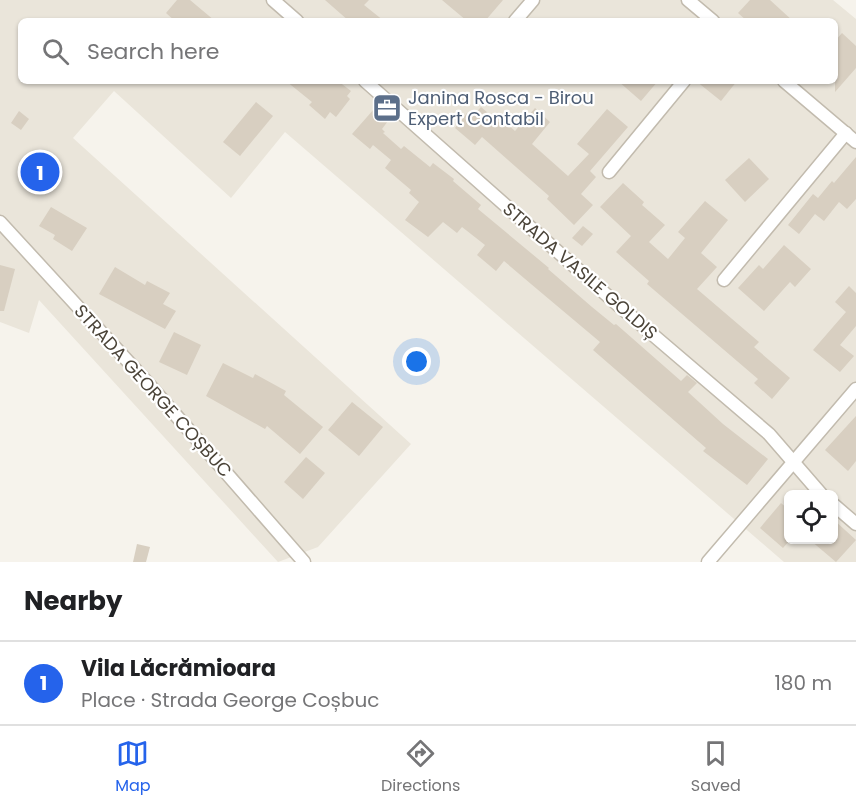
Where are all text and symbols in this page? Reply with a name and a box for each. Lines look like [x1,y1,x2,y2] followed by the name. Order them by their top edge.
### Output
[18,18,838,84] search box
[39,35,72,68] icon: search
[87,36,220,67] text: Search here
[408,85,594,131] place label: Janina Rosca - Birou Expert Contabil
[371,92,403,124] office icon: Janina Rosca - Birou Expert Contabil
[20,150,60,195] pin: 1
[497,196,663,345] street label: STRADA VASILE GOLDIȘ
[69,299,238,483] street label: STRADA GEORGE COȘBUC
[402,347,431,376] your location
[784,490,838,544] map controls
[784,490,838,544] button: locate
[24,583,122,619] text: Nearby
[81,653,276,684] text: Vila Lăcrămioara
[40,669,47,697] text: 1
[774,669,832,697] text: 180 m
[81,686,379,714] text: Place · Strada George Coșbuc
[115,737,151,798] tab: Map
[381,737,460,798] tab: Directions
[691,737,741,798] tab: Saved

